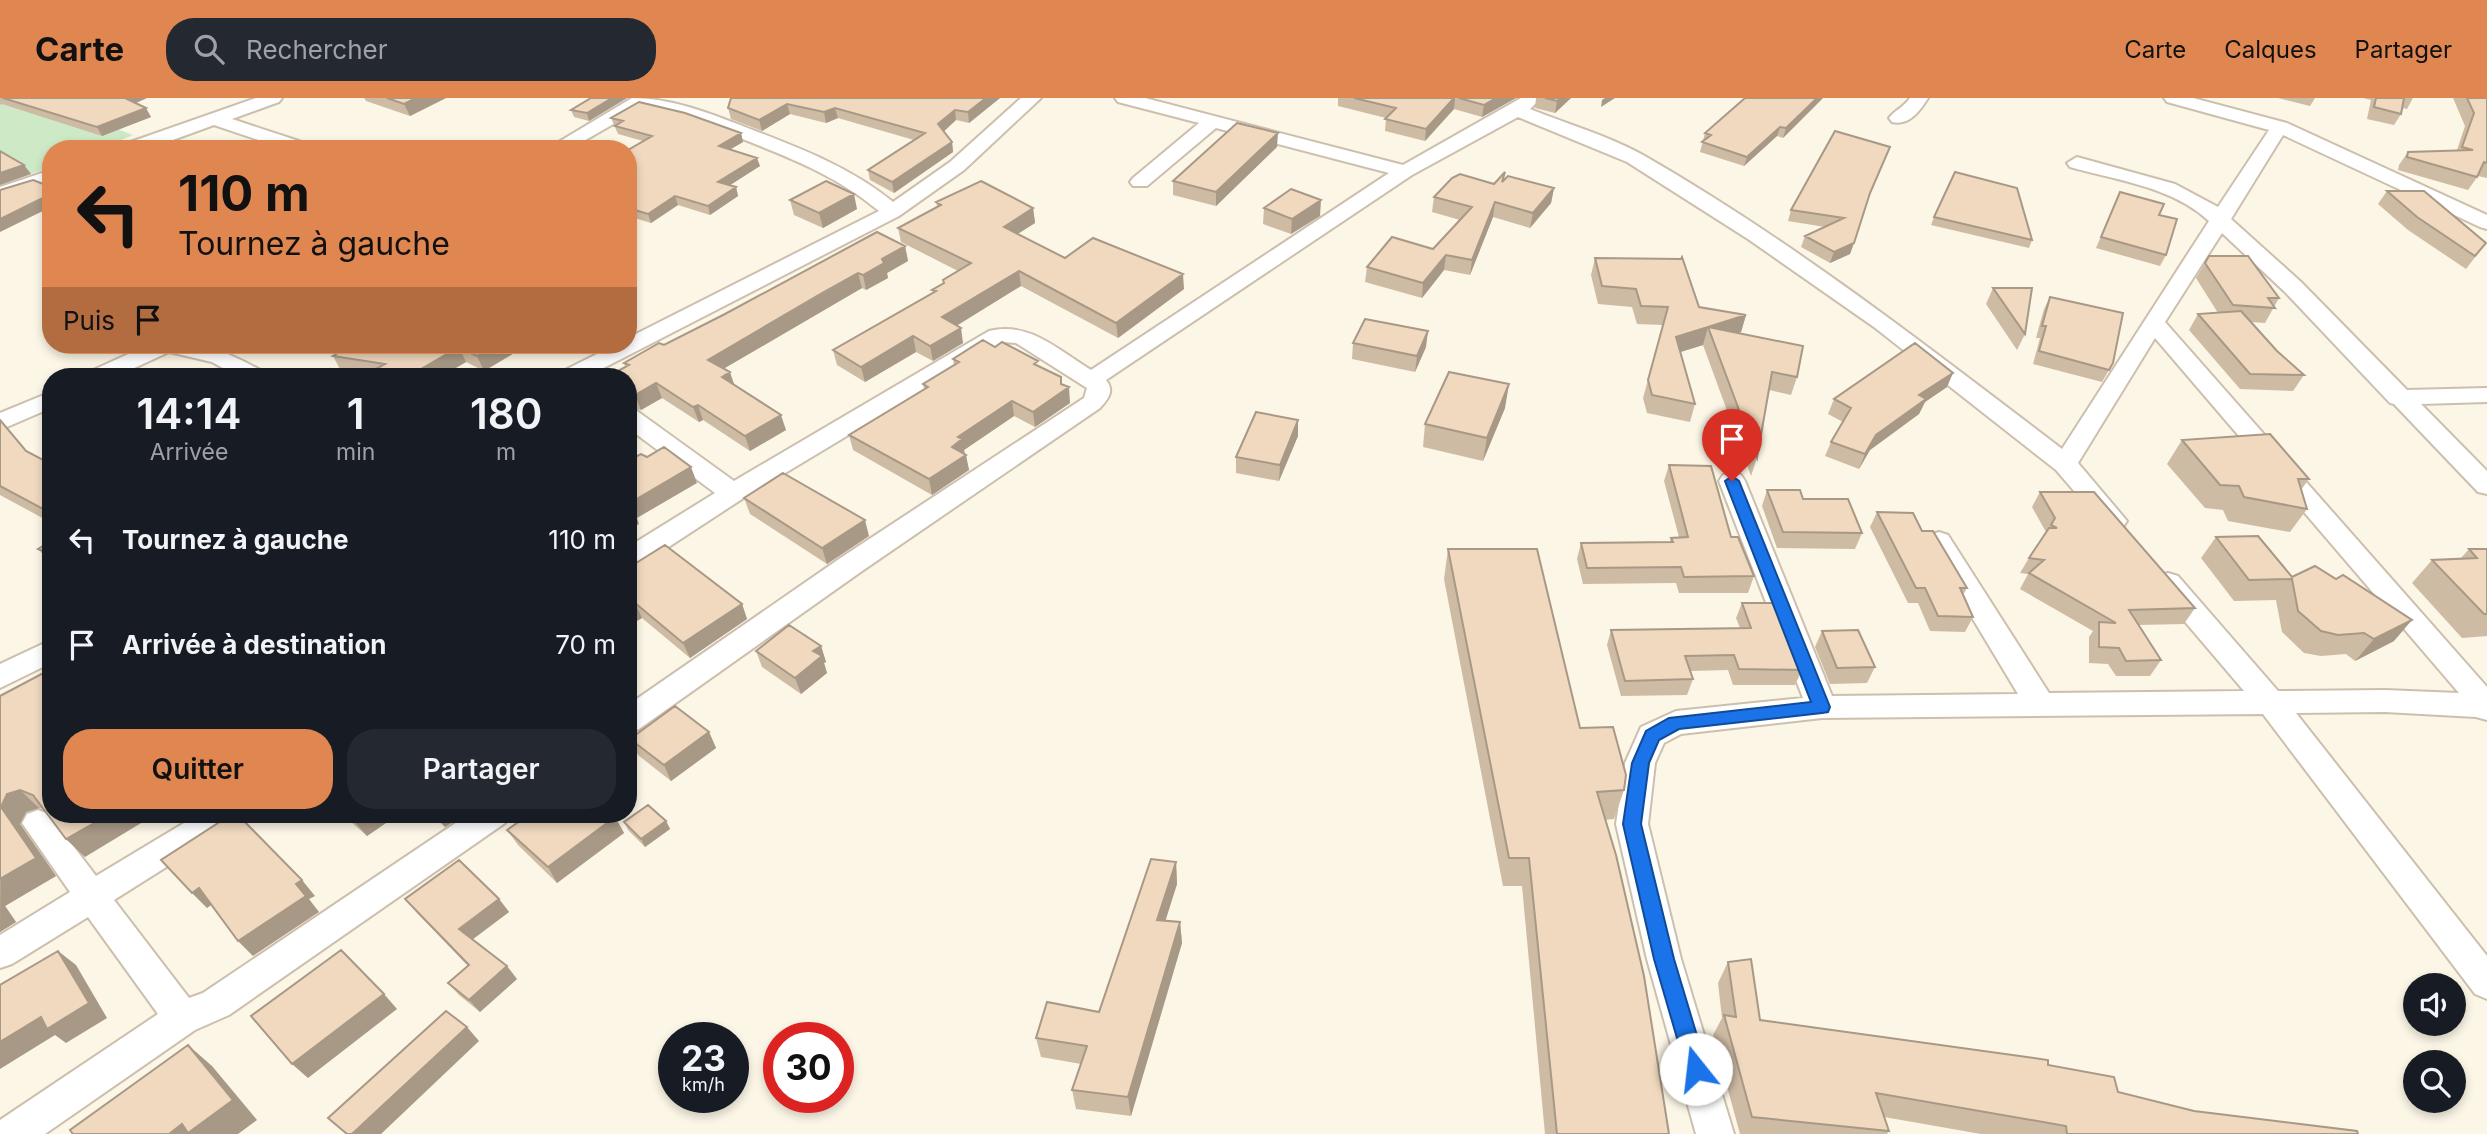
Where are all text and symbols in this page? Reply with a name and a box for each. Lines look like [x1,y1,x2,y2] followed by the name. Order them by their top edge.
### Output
[166,18,656,81] search box
[35,29,124,69] text: Carte
[190,30,228,68] icon: search
[246,34,388,65] text: Rechercher
[2124,35,2186,64] text: Carte
[2224,35,2317,64] text: Calques
[2355,35,2452,64] text: Partager
[178,164,310,223] text: 110 m
[63,168,154,259] icon: left
[178,224,450,263] text: Tournez à gauche
[129,301,167,339] icon: arrive
[63,305,115,336] text: Puis
[137,388,241,439] text: 14:14
[347,388,365,439] text: 1
[470,388,542,439] text: 180
[1702,409,1762,481] pin
[1713,420,1751,458] icon: arrive
[150,438,228,466] text: Arrivée
[336,438,375,466] text: min
[496,438,516,466] text: m
[63,521,101,559] icon: left
[122,524,348,555] text: Tournez à gauche
[548,524,616,555] text: 110 m
[63,626,101,664] icon: arrive
[122,629,387,660] text: Arrivée à destination
[555,629,616,660] text: 70 m
[63,729,333,809] button: Quitter
[347,729,616,809] button: Partager
[2403,973,2466,1113] map controls
[2403,973,2466,1036] button: sound
[763,1022,854,1113] speed limit sign: 30
[1659,1032,1733,1106] position arrow
[681,1037,726,1079] text: 23
[2403,1050,2466,1113] button: search
[682,1074,725,1095] text: km/h

